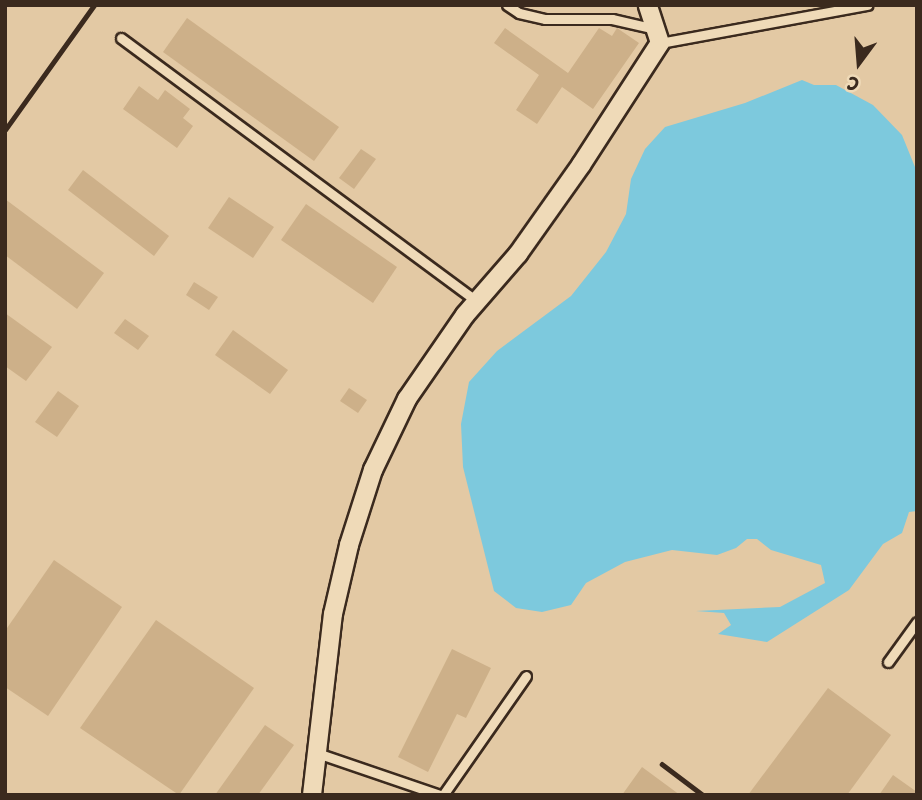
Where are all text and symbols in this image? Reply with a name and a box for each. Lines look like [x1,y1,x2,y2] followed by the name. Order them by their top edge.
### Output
[824,28,894,98] north arrow
[844,70,862,97] text: С

